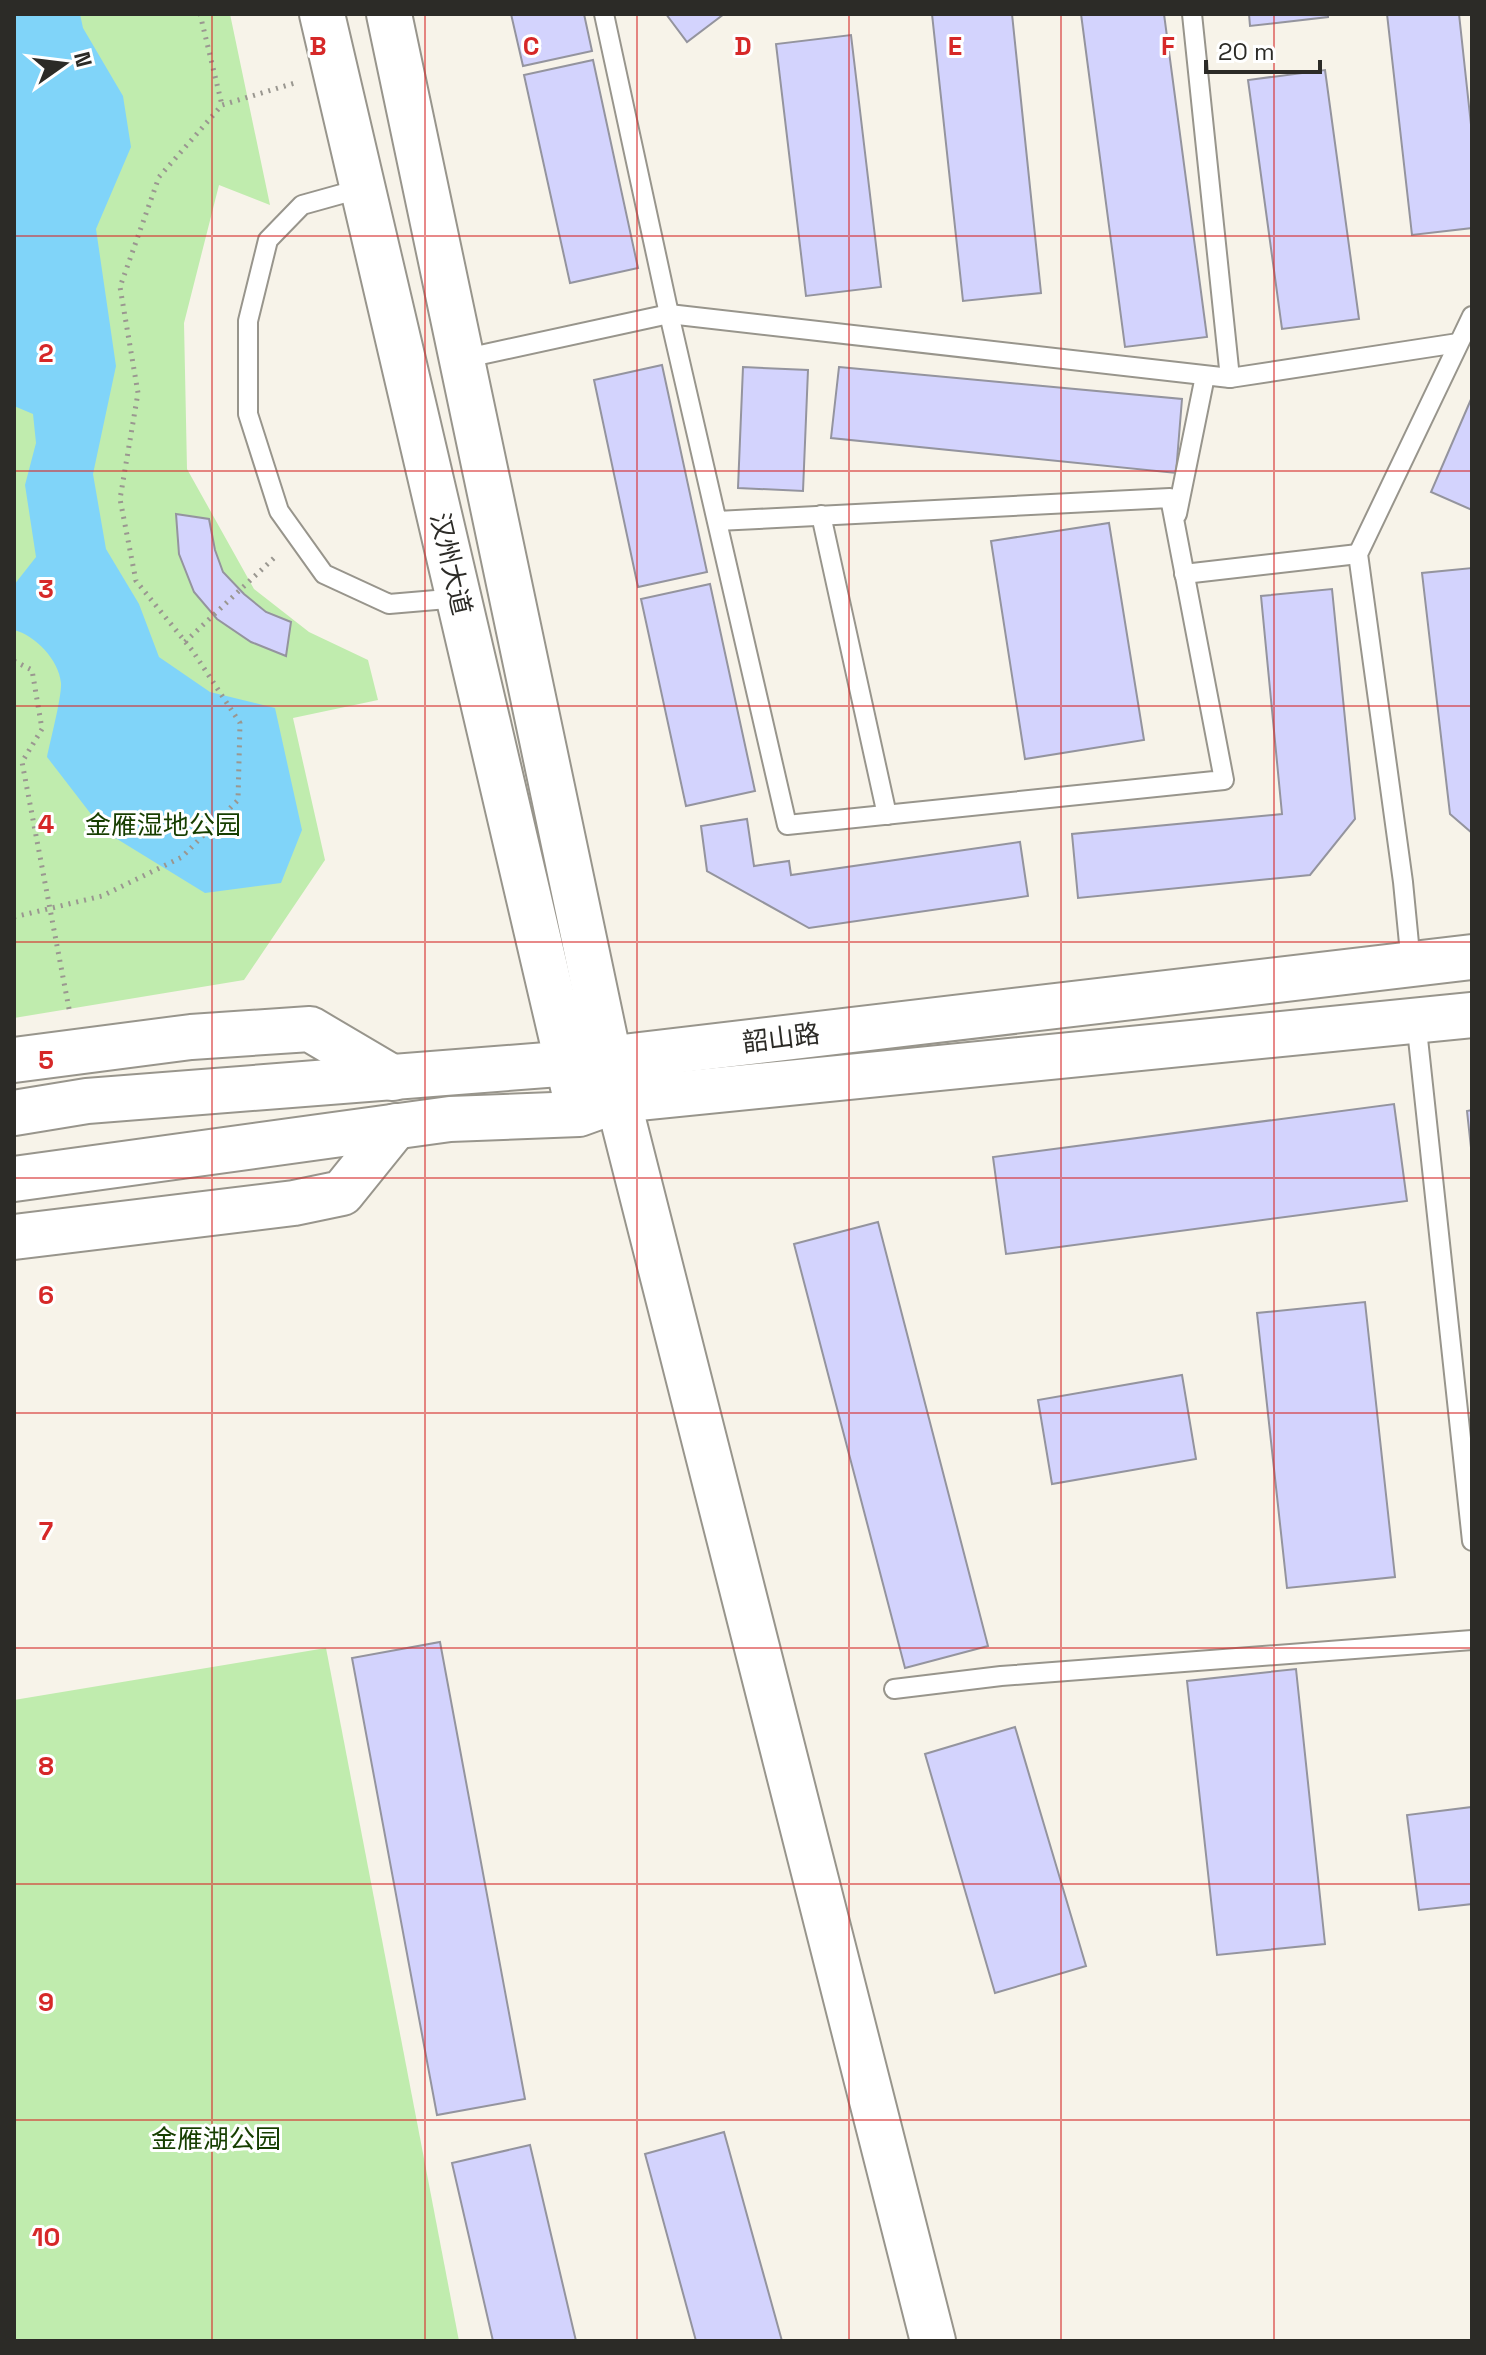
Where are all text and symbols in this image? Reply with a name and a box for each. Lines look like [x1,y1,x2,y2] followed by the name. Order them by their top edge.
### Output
[24,24,104,104] north arrow
[1206,24,1320,74] scale bar
[309,29,327,63] text: B
[523,29,539,63] text: C
[734,29,752,63] text: D
[948,29,962,63] text: E
[1161,29,1175,63] text: F
[1218,36,1275,67] text: 20 m
[68,49,99,70] text: N
[38,336,54,370] text: 2
[423,510,479,618] street label: 汉州大道
[38,572,54,606] text: 3
[38,807,54,841] text: 4
[85,808,241,842] park label: 金雁湿地公园
[740,1016,822,1060] street label: 韶山路
[38,1043,54,1077] text: 5
[38,1278,54,1312] text: 6
[39,1514,53,1548] text: 7
[38,1749,54,1783] text: 8
[38,1985,54,2019] text: 9
[151,2122,281,2156] park label: 金雁湖公园
[32,2220,60,2254] text: 10

